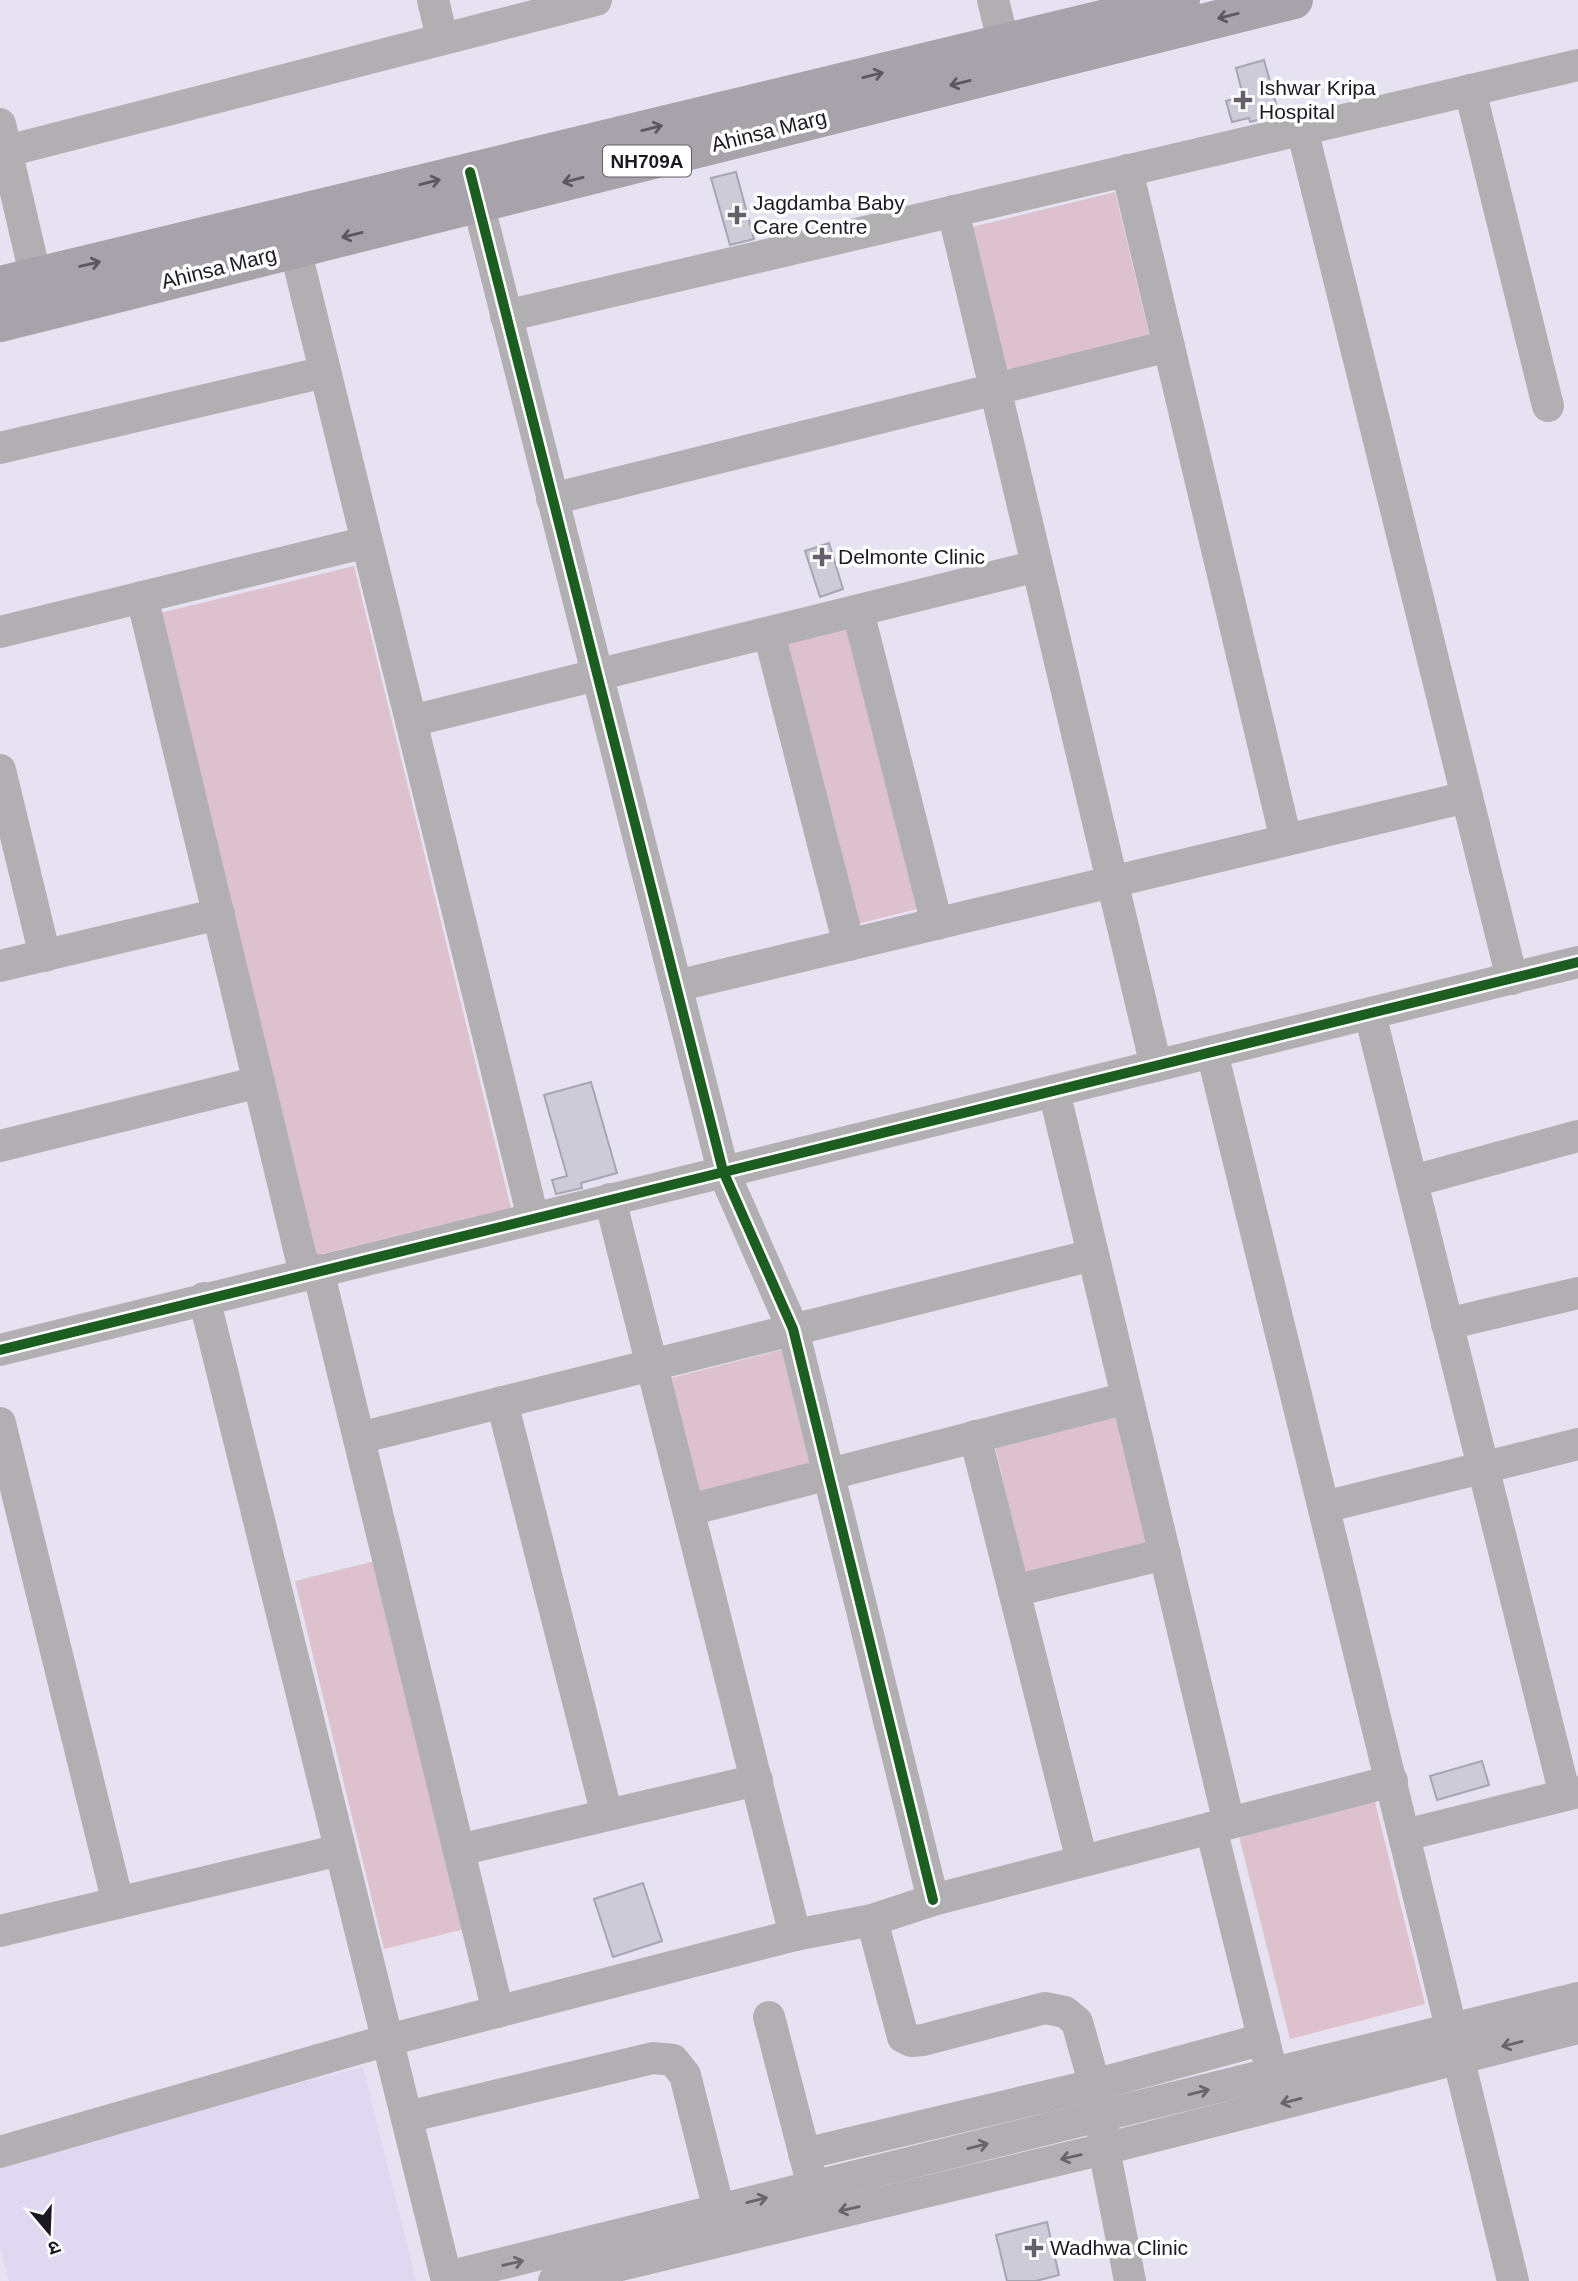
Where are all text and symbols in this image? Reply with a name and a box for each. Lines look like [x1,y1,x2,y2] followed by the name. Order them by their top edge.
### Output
[1217,10,1240,23] one-way arrow
[861,68,884,81] one-way arrow
[1259,76,1376,123] place label: Ishwar Kripa Hospital
[949,77,972,90] one-way arrow
[1233,90,1253,110] marker: Ishwar Kripa Hospital
[709,105,829,156] street label: Ahinsa Marg
[640,121,662,134] one-way arrow
[603,146,691,176] road number: NH709A
[562,174,585,187] one-way arrow
[419,175,441,188] one-way arrow
[753,191,905,238] place label: Jagdamba Baby Care Centre
[727,205,747,225] marker: Jagdamba Baby Care Centre
[341,229,364,242] one-way arrow
[159,242,279,293] street label: Ahinsa Marg
[78,257,101,270] one-way arrow
[838,545,985,568] place label: Delmonte Clinic
[812,547,832,567] marker: Delmonte Clinic
[1501,2038,1524,2051] one-way arrow
[1187,2085,1210,2098] one-way arrow
[1280,2095,1303,2108] one-way arrow
[966,2139,989,2152] one-way arrow
[1060,2151,1083,2164] one-way arrow
[745,2193,768,2206] one-way arrow
[14,2197,84,2267] north arrow
[839,2203,861,2216] one-way arrow
[45,2236,63,2260] text: उ
[1050,2236,1188,2259] place label: Wadhwa Clinic
[1024,2238,1044,2258] marker: Wadhwa Clinic
[501,2256,524,2269] one-way arrow

